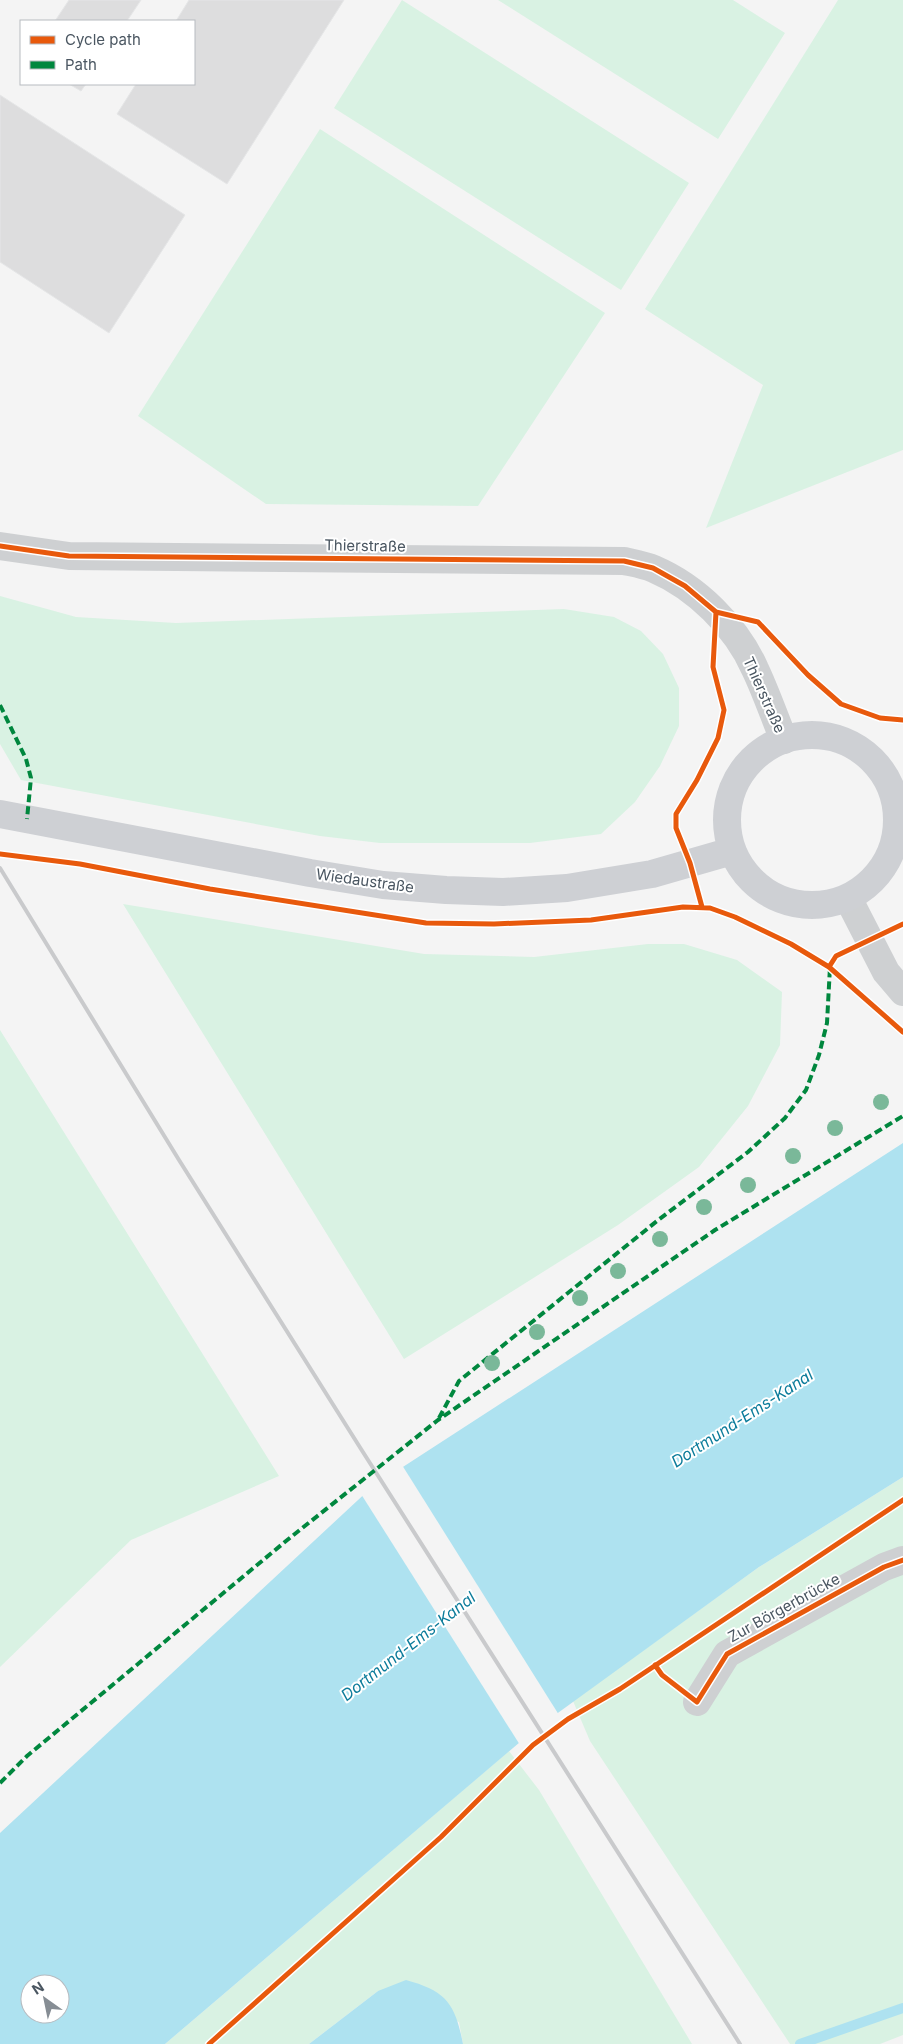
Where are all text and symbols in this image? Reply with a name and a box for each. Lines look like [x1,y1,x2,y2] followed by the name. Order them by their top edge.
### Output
[20,20,195,85] legend
[65,30,141,49] text: Cycle path
[65,55,97,74] text: Path
[324,535,406,556] street label: Thierstraße
[739,654,790,736] street label: Thierstraße
[315,864,415,897] street label: Wiedaustraße
[667,1365,817,1471] water label: Dortmund-Ems-Kanal
[724,1569,843,1646] street label: Zur Börgerbrücke
[337,1587,479,1705] water label: Dortmund-Ems-Kanal
[20,1974,70,2024] north arrow
[29,1978,47,1998] text: N

